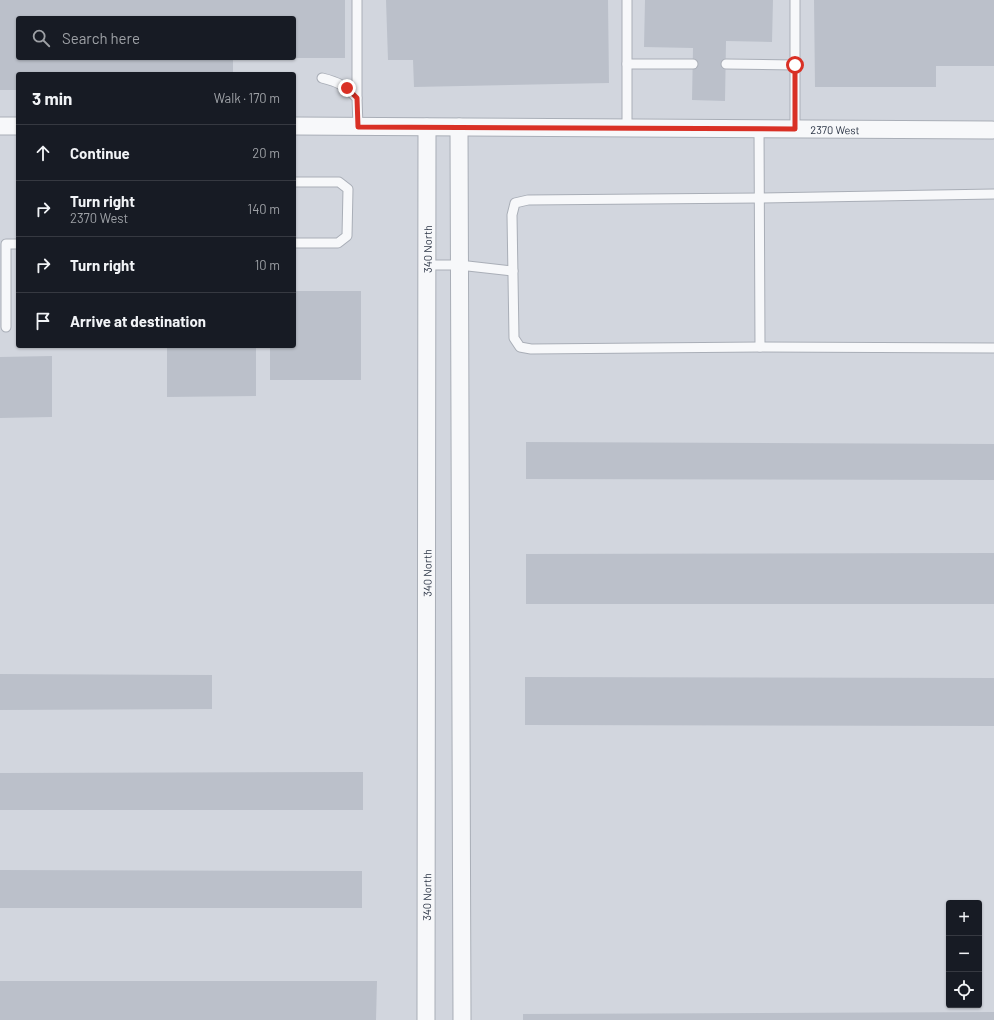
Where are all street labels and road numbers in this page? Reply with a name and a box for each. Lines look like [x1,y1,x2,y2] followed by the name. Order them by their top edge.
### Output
[810,122,860,136] street label: 2370 West
[420,225,433,273] street label: 340 North
[420,549,433,597] street label: 340 North
[420,873,433,921] street label: 340 North

